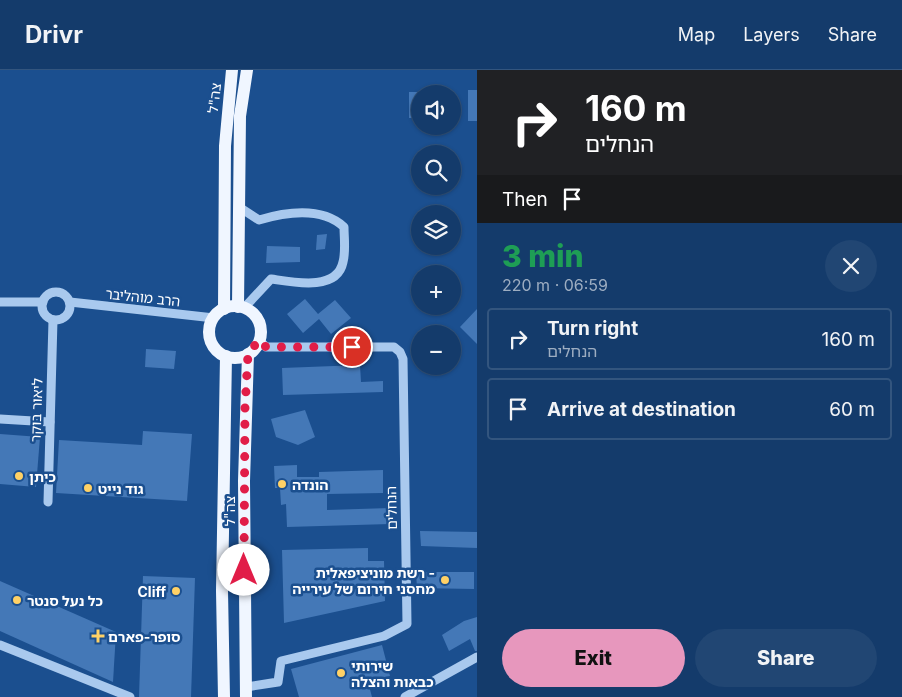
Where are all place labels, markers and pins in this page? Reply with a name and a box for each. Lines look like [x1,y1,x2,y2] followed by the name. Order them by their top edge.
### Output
[331,326,373,368] pin
[29,468,56,485] place label: כיתן
[13,470,25,482] marker: כיתן
[292,476,329,493] place label: הונדה
[276,478,288,490] marker: הונדה
[98,480,144,497] place label: גוד נייט
[82,482,94,494] marker: גוד נייט
[292,564,435,597] place label: רשת מוניציפאלית - מחסני חירום של עירייה
[439,574,451,586] marker: רשת מוניציפאלית - מחסני חירום של עירייה
[137,583,166,600] place label: Cliff
[170,585,182,597] marker: Cliff
[27,592,103,609] place label: כל נעל סנטר
[11,594,23,606] marker: כל נעל סנטר
[108,628,181,645] place label: סופר-פארם
[92,630,104,642] marker: סופר-פארם
[351,657,434,690] place label: שירותי כבאות והצלה
[335,667,347,679] marker: שירותי כבאות והצלה

